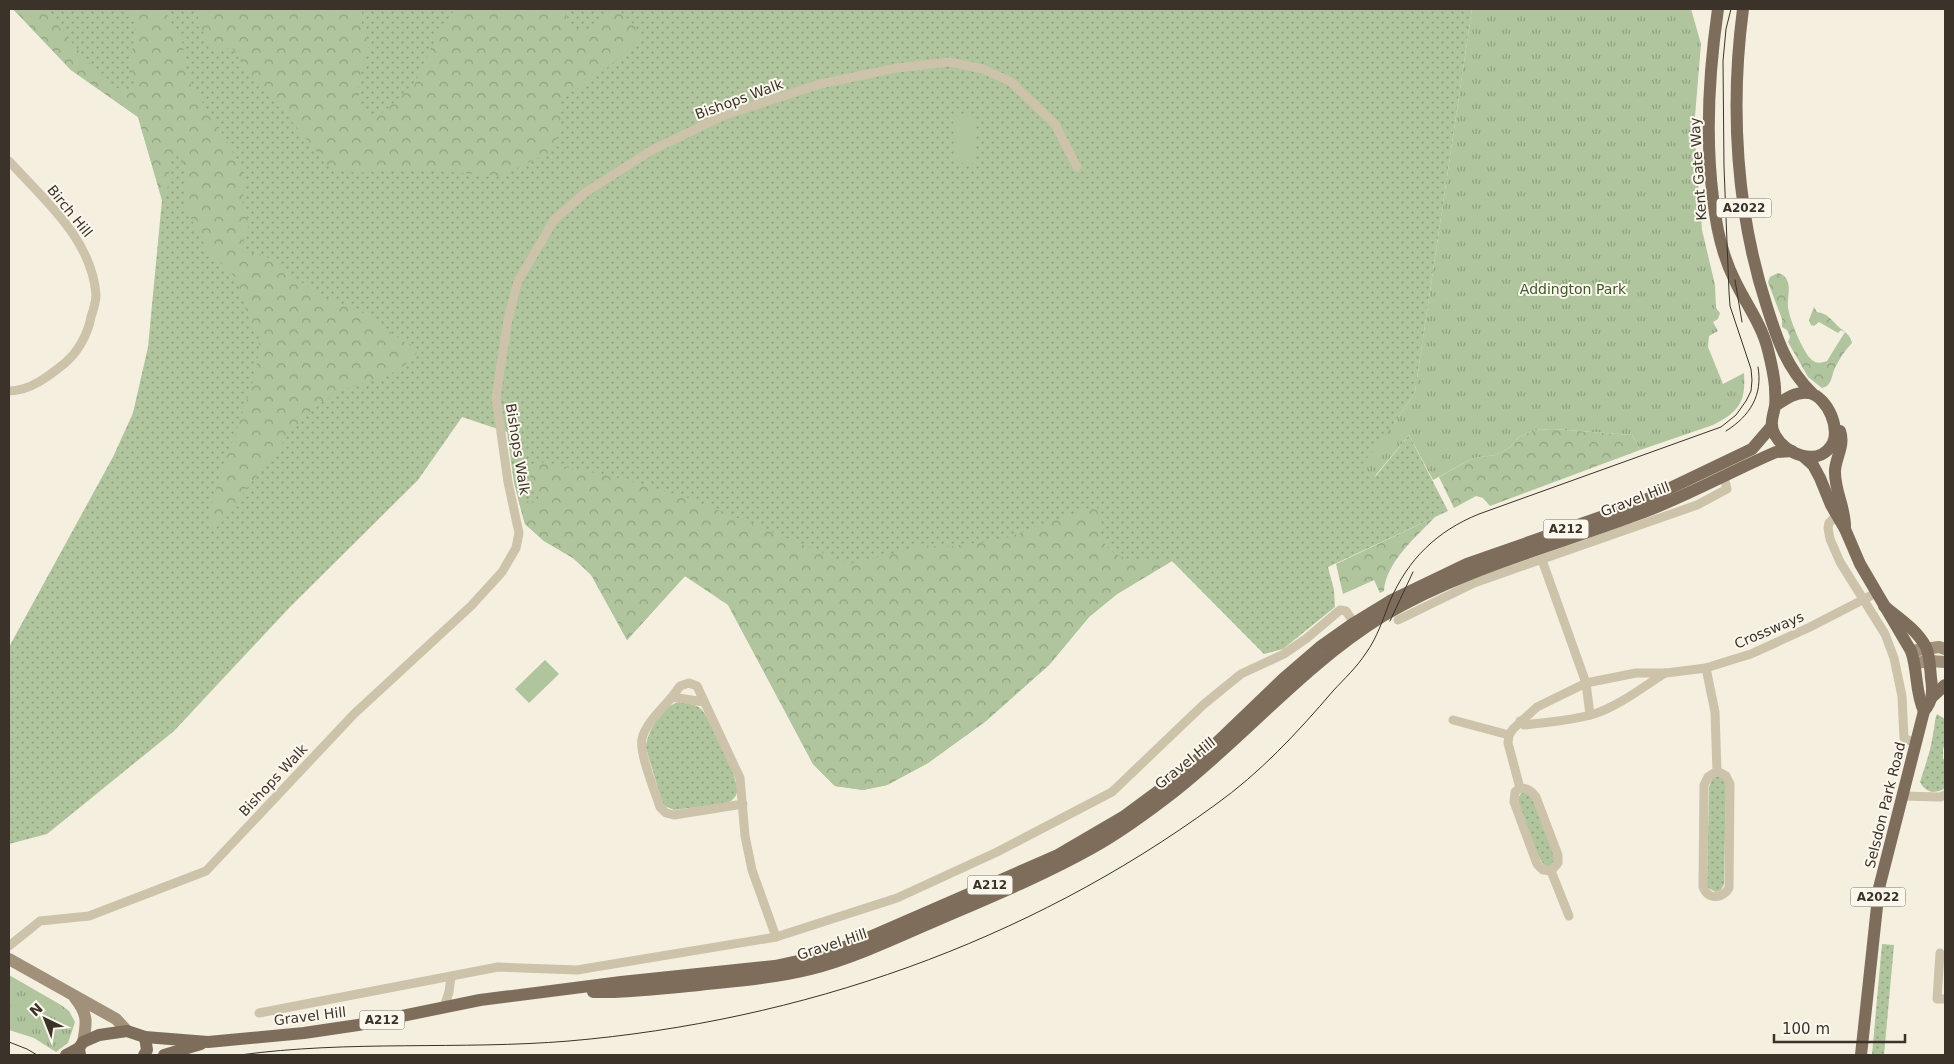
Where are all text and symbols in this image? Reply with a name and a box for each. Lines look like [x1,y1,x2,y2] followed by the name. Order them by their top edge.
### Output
[693,75,786,122] street label: Bishops Walk
[1686,117,1710,221] street label: Kent Gate Way
[44,182,96,240] street label: Birch Hill
[1716,198,1772,218] road number: A2022
[1520,281,1627,297] park label: Addington Park
[503,402,533,497] street label: Bishops Walk
[1598,479,1672,519] street label: Gravel Hill
[1544,520,1588,538] road number: A212
[1732,608,1806,652] street label: Crossways
[1152,734,1218,792] street label: Gravel Hill
[236,740,311,819] street label: Bishops Walk
[1862,740,1908,870] street label: Selsdon Park Road
[968,876,1012,894] road number: A212
[1850,888,1906,906] road number: A2022
[795,925,869,963] street label: Gravel Hill
[20,994,70,1044] north arrow
[26,1000,46,1019] text: N
[273,1004,347,1028] street label: Gravel Hill
[360,1010,404,1030] road number: A212
[1774,1012,1905,1044] scale bar
[1782,1020,1830,1038] text: 100 m

